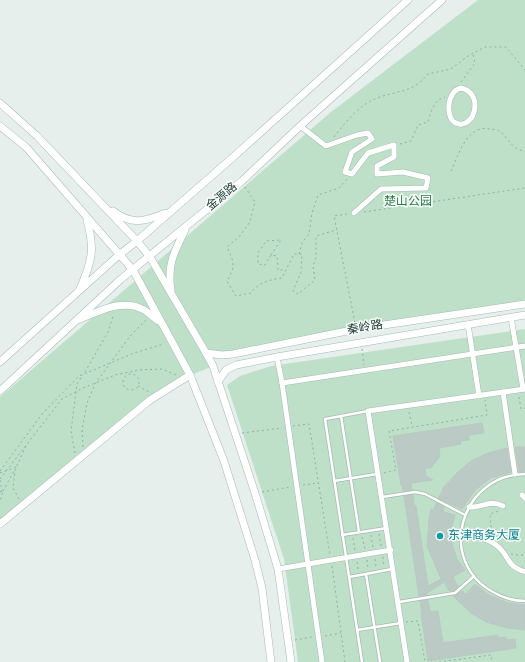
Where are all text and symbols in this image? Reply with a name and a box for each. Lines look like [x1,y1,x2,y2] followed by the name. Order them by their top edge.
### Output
[203,179,241,215] street label: 金源路
[384,194,432,210] park label: 楚山公园
[346,317,384,339] street label: 秦岭路
[448,528,520,544] place label: 东津商务大厦
[435,531,445,541] marker: 东津商务大厦

